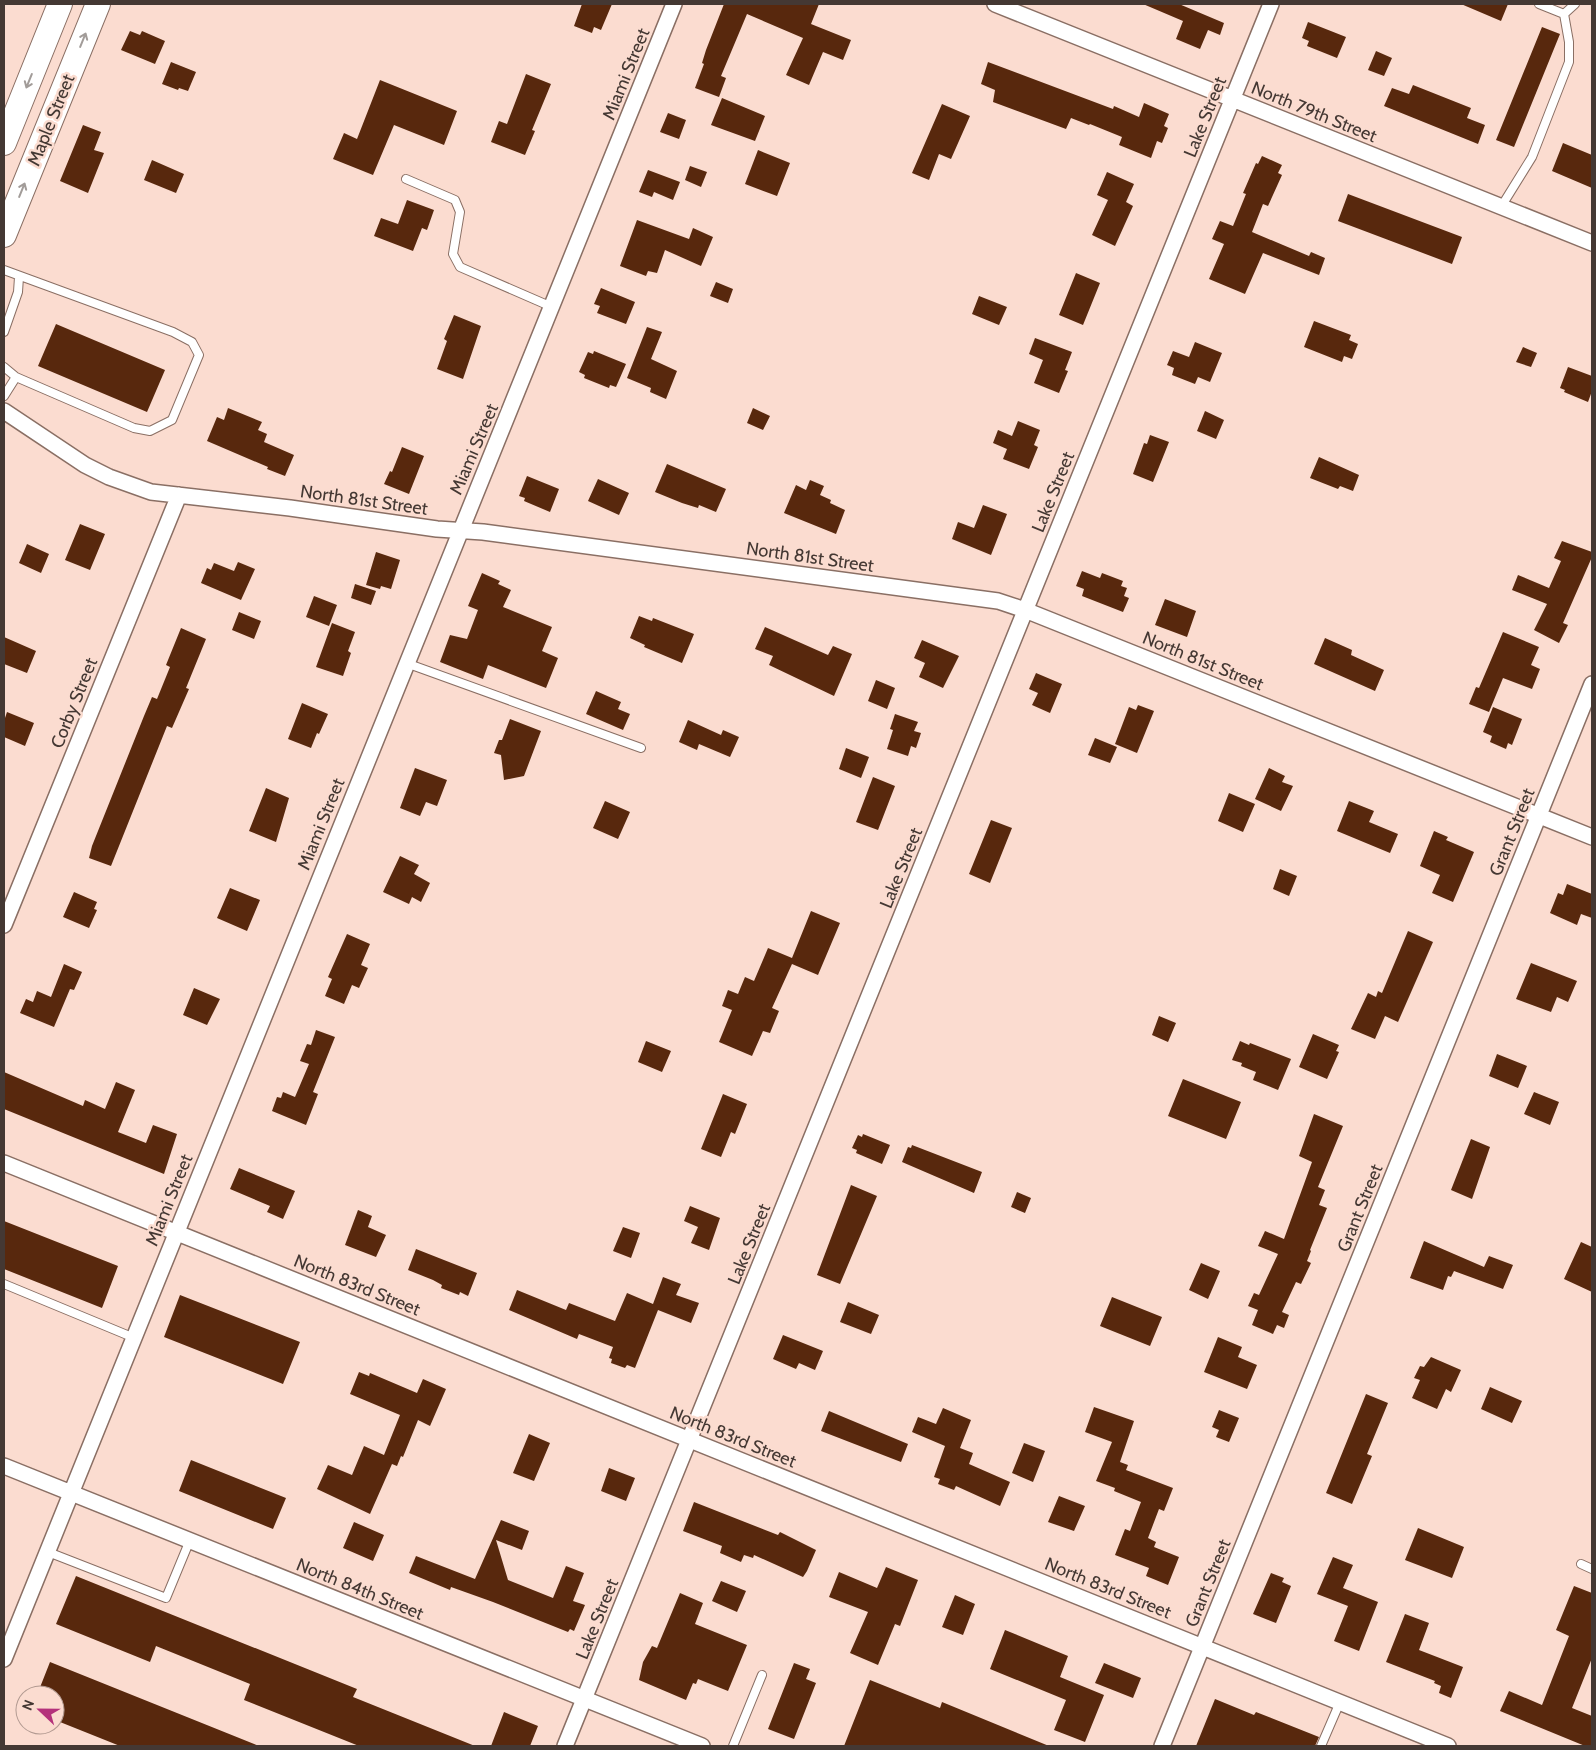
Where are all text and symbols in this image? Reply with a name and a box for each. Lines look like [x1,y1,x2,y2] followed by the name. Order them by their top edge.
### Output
[598,25,654,123] street label: Miami Street
[79,33,89,48] one-way arrow
[23,71,79,169] street label: Maple Street
[24,73,33,89] one-way arrow
[1179,74,1231,160] street label: Lake Street
[1248,77,1380,147] street label: North 79th Street
[18,183,27,198] one-way arrow
[445,400,503,498] street label: Miami Street
[1027,449,1079,535] street label: Lake Street
[299,480,429,520] street label: North 81st Street
[745,537,875,577] street label: North 81st Street
[1139,627,1267,695] street label: North 81st Street
[46,655,102,751] street label: Corby Street
[293,775,349,873] street label: Miami Street
[1484,785,1540,879] street label: Grant Street
[875,825,927,911] street label: Lake Street
[141,1151,197,1249] street label: Miami Street
[1332,1161,1388,1255] street label: Grant Street
[723,1201,775,1287] street label: Lake Street
[291,1250,423,1320] street label: North 83rd Street
[667,1402,799,1472] street label: North 83rd Street
[1180,1536,1236,1630] street label: Grant Street
[293,1553,427,1625] street label: North 84th Street
[1042,1553,1174,1623] street label: North 83rd Street
[571,1576,623,1662] street label: Lake Street
[15,1685,65,1735] north arrow
[18,1697,38,1713] text: N

